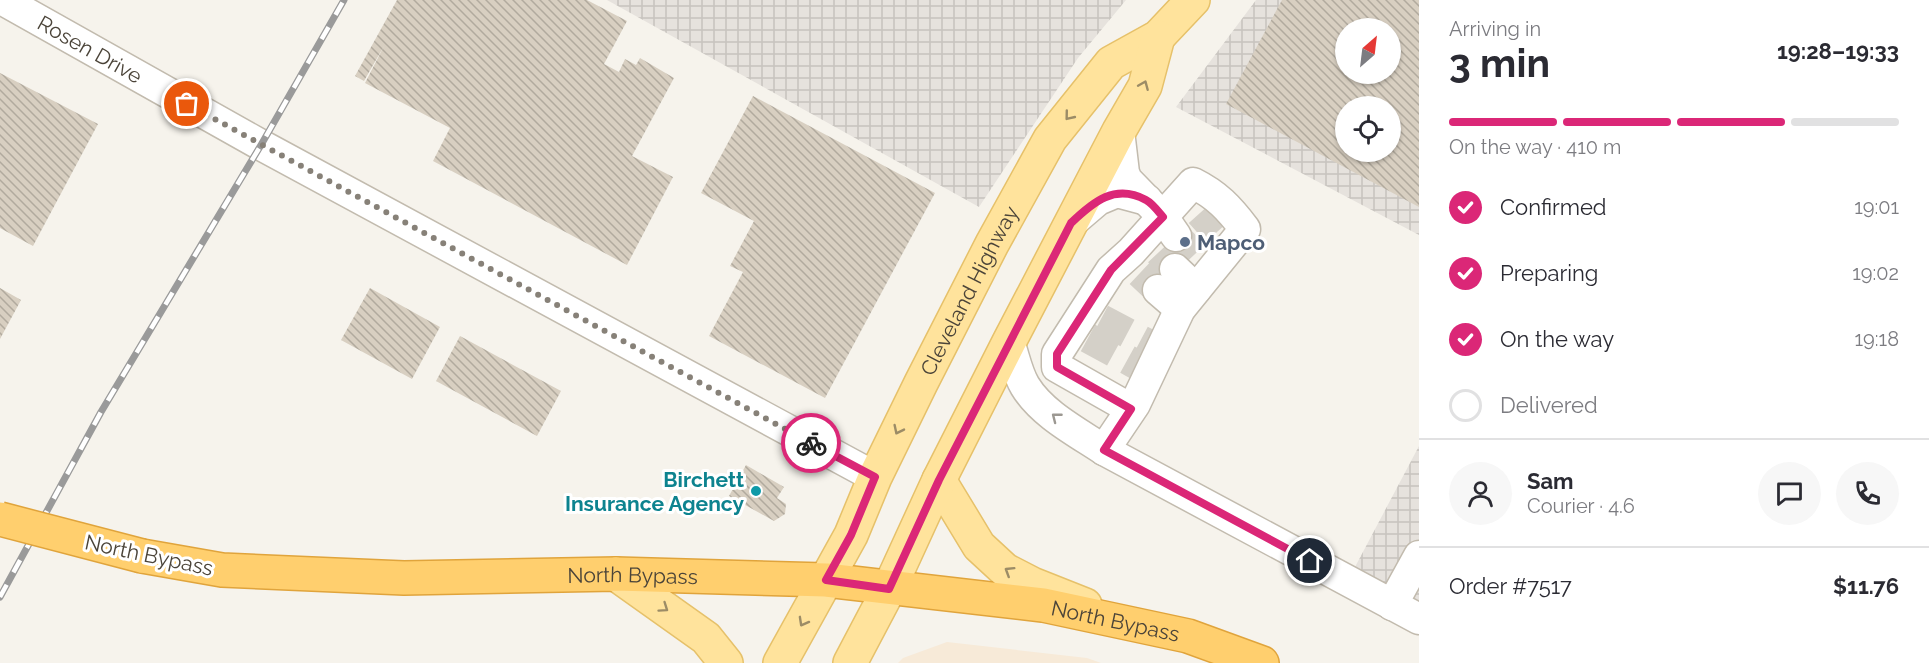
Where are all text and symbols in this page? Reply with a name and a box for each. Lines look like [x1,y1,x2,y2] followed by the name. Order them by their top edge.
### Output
[33,10,147,88] street label: Rosen Drive
[1449,17,1541,41] text: Arriving in
[1335,18,1401,84] north arrow
[1335,18,1401,162] map controls
[1777,38,1899,64] text: 19:28–19:33
[1449,40,1550,86] text: 3 min
[161,78,212,129] pin
[1137,81,1149,92] one-way arrow
[170,87,203,120] icon: bag
[1335,96,1401,162] button: locate
[1065,109,1076,120] one-way arrow
[1449,135,1621,159] text: On the way · 410 m
[1449,191,1482,224] icon: check
[1500,194,1607,220] text: Confirmed
[1854,195,1899,219] text: 19:01
[915,201,1023,379] street label: Cleveland Highway
[1197,230,1265,255] place label: Mapco
[1178,235,1192,249] marker: Mapco
[1449,257,1482,290] icon: check
[1500,260,1598,286] text: Preparing
[1852,261,1899,285] text: 19:02
[1449,323,1482,356] icon: check
[1500,326,1614,352] text: On the way
[1855,327,1899,351] text: 19:18
[1500,392,1598,418] text: Delivered
[781,413,841,473] courier
[1051,413,1062,424] one-way arrow
[894,424,905,434] one-way arrow
[795,427,828,460] icon: bike
[1449,462,1512,525] button: person
[1758,462,1821,525] button: chat
[1836,462,1899,525] button: phone
[565,467,744,516] place label: Birchett Insurance Agency
[1527,468,1574,494] text: Sam
[749,484,763,498] marker: Birchett Insurance Agency
[1527,494,1635,518] text: Courier · 4.6
[83,529,215,581] street label: North Bypass
[1284,535,1335,586] pin
[1293,544,1326,577] icon: home
[567,561,698,589] street label: North Bypass
[1005,567,1015,579] one-way arrow
[1449,573,1572,599] text: Order #7517
[1833,573,1899,599] text: $11.76
[1049,595,1182,646] street label: North Bypass
[657,601,668,612] one-way arrow
[799,615,810,626] one-way arrow

